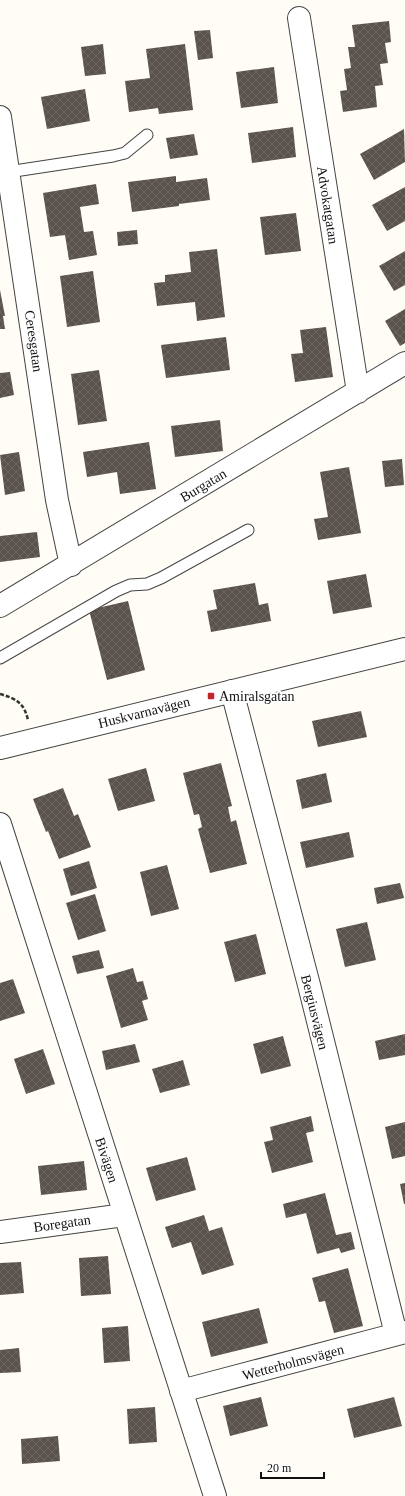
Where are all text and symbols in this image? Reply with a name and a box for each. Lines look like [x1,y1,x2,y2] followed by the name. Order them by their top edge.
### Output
[314,165,341,245] street label: Advokatgatan
[22,309,45,373] street label: Ceresgatan
[178,466,229,505] street label: Burgatan
[219,689,294,704] place label: Amiralsgatan
[206,691,216,701] marker: Amiralsgatan
[97,694,192,731] street label: Huskvarnavägen
[298,973,331,1051] street label: Bergiusvägen
[92,1136,121,1185] street label: Bivägen
[33,1212,92,1235] street label: Boregatan
[241,1342,346,1383] street label: Wetterholmsvägen
[261,1454,324,1480] scale bar
[267,1461,292,1475] text: 20 m

